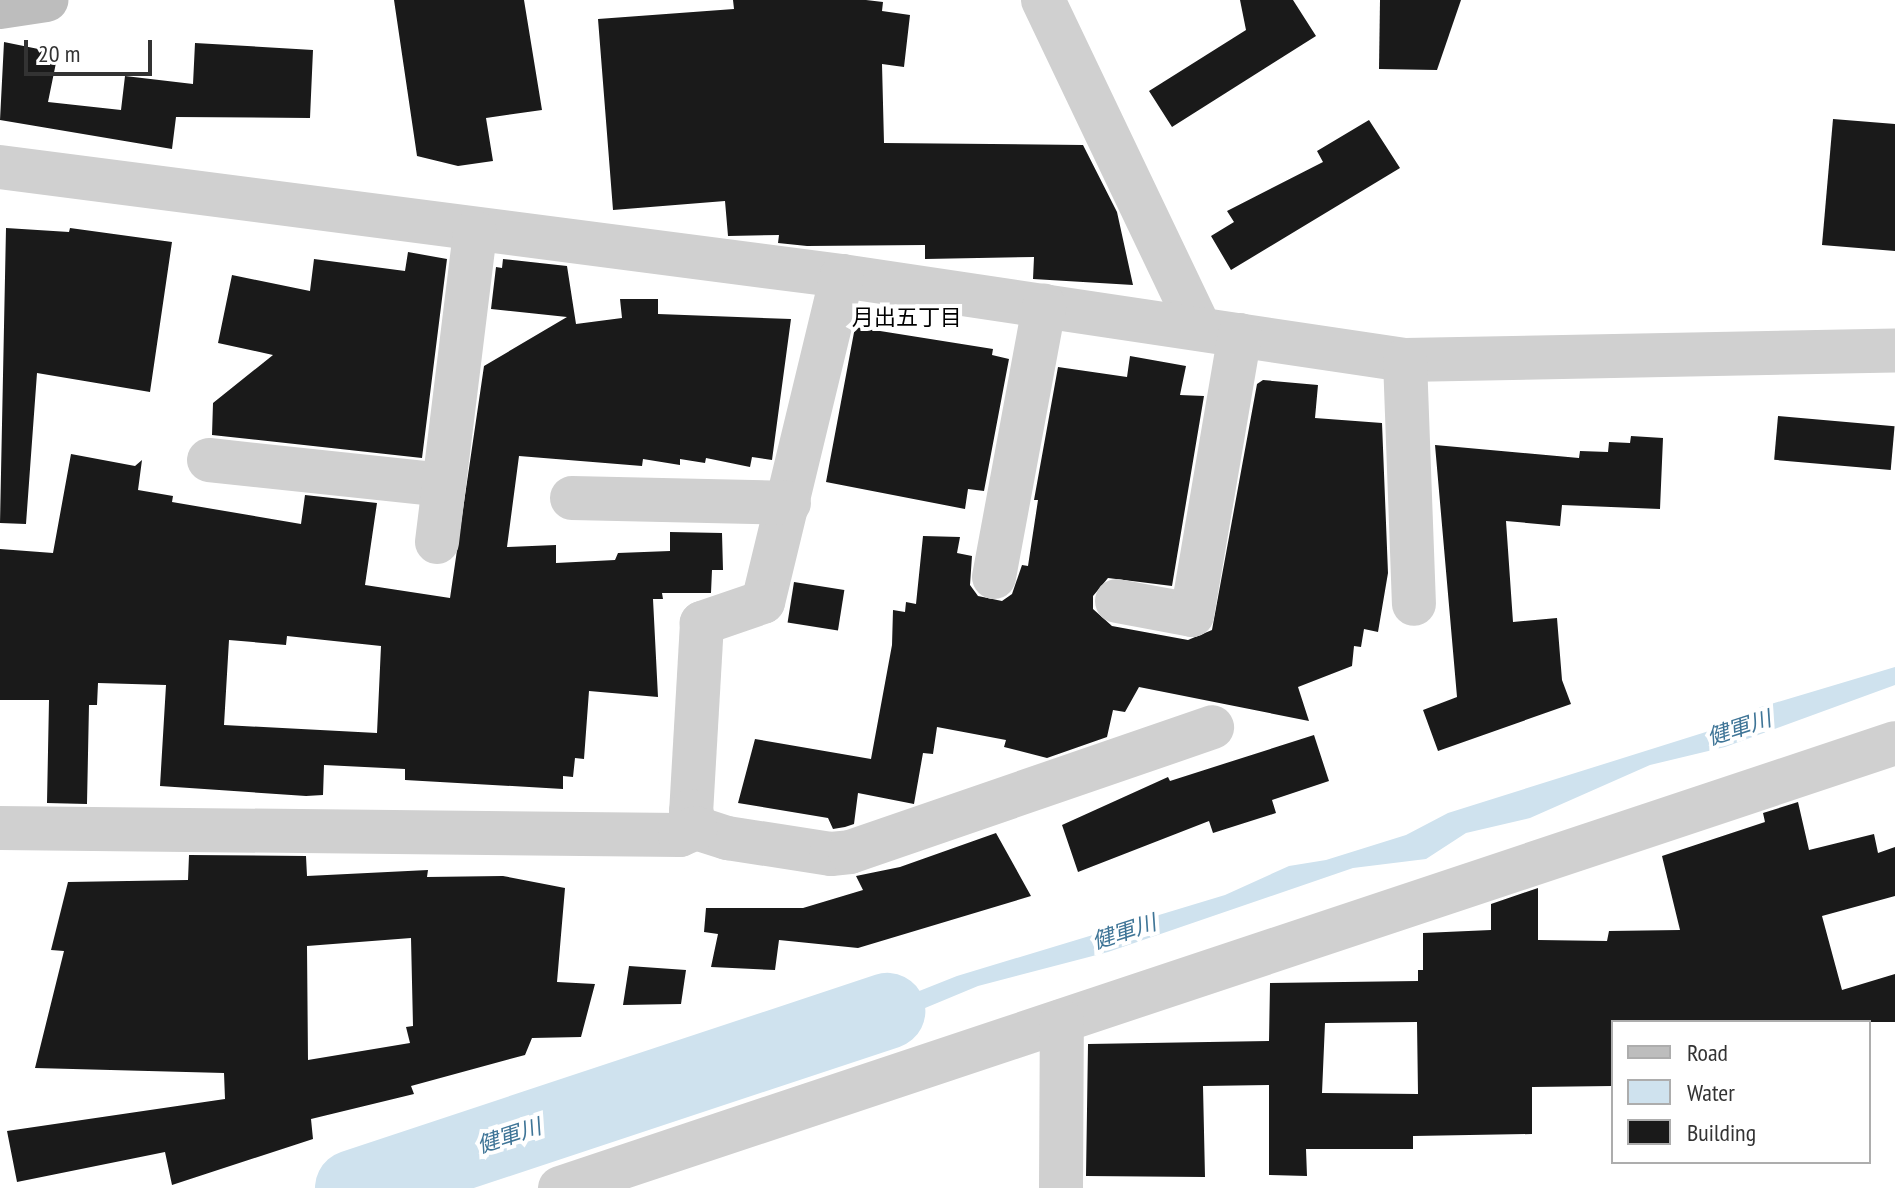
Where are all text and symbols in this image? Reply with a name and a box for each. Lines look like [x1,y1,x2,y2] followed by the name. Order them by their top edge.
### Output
[28,24,156,74] scale bar
[38,38,80,69] text: 20 m
[852,305,962,331] district label: 月出五丁目
[1704,705,1774,751] water label: 健軍川
[1089,909,1159,955] water label: 健軍川
[1611,1020,1871,1164] legend
[1687,1037,1728,1068] text: Road
[1687,1077,1735,1108] text: Water
[474,1113,544,1159] water label: 健軍川
[1687,1117,1756,1148] text: Building

